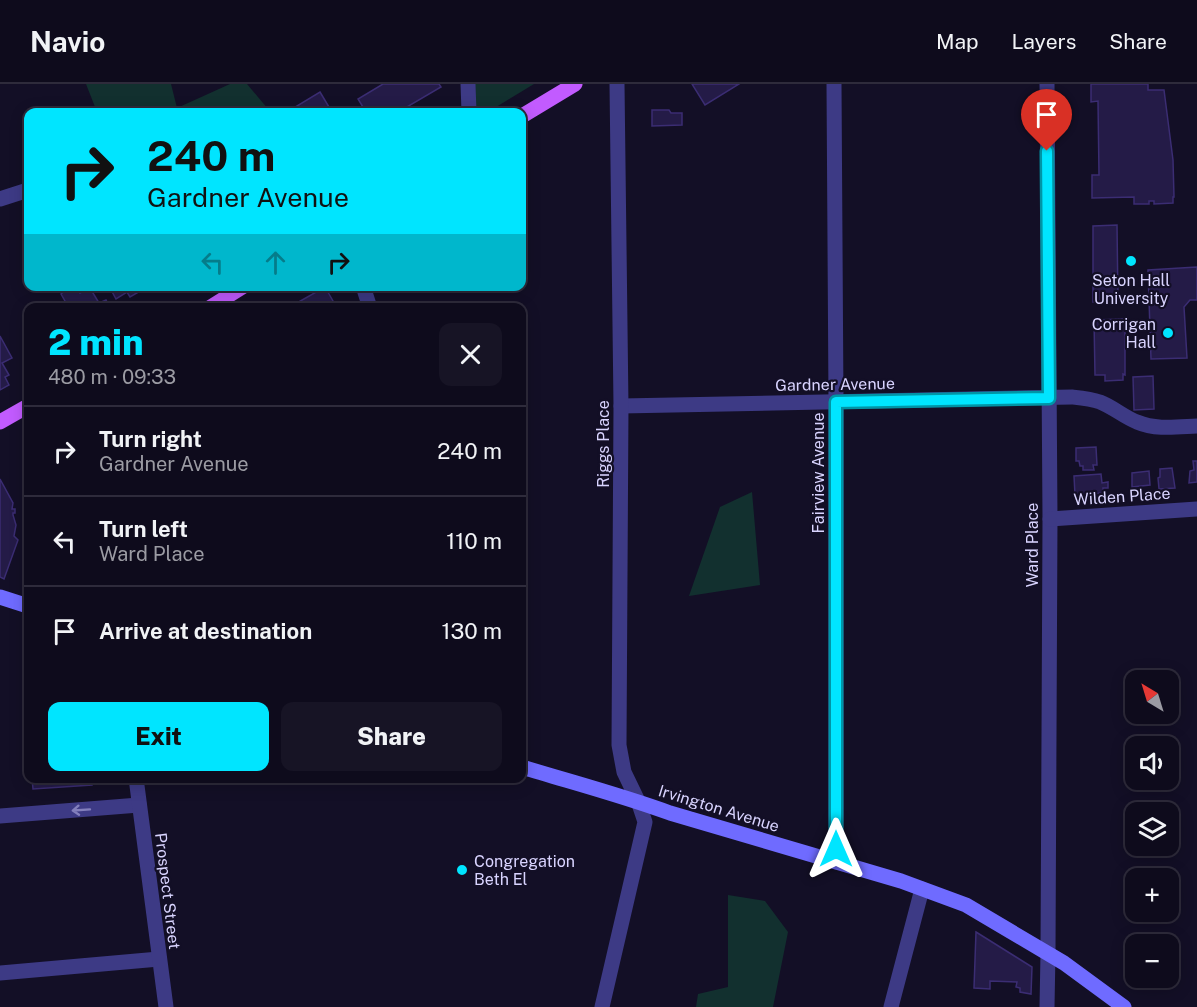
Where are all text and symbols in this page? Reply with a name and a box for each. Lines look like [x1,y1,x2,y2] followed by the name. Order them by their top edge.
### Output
[30,25,105,58] text: Navio
[936,29,979,54] text: Map
[1012,29,1076,54] text: Layers
[1109,29,1167,54] text: Share
[1021,89,1072,151] pin
[1030,98,1063,131] icon: arrive
[147,131,275,180] text: 240 m
[48,132,126,210] icon: right
[147,181,349,213] text: Gardner Avenue
[196,246,229,279] icon: left
[259,246,292,279] icon: ahead
[322,246,355,279] icon: right
[1124,254,1138,268] marker: Seton Hall University
[1092,271,1170,308] place label: Seton Hall University
[1092,315,1156,352] place label: Corrigan Hall
[48,321,144,363] text: 2 min
[439,323,502,386] button: close
[1161,326,1175,340] marker: Corrigan Hall
[48,365,176,389] text: 480 m · 09:33
[775,374,895,395] street label: Gardner Avenue
[594,400,613,488] street label: Riggs Place
[809,413,828,533] street label: Fairview Avenue
[99,426,202,452] text: Turn right
[48,435,81,468] icon: right
[437,438,502,464] text: 240 m
[99,452,249,476] text: Gardner Avenue
[1073,484,1171,509] street label: Wilden Place
[1023,503,1042,587] street label: Ward Place
[99,516,188,542] text: Turn left
[48,525,81,558] icon: left
[446,528,502,554] text: 110 m
[99,542,205,566] text: Ward Place
[48,615,81,648] icon: arrive
[99,618,312,644] text: Arrive at destination
[441,618,502,644] text: 130 m
[1125,670,1179,724] north arrow
[1125,670,1179,988] map controls
[48,702,269,771] button: Exit
[281,702,502,771] button: Share
[1125,736,1179,790] button: sound
[656,781,782,836] street label: Irvington Avenue
[1125,802,1179,856] button: layers
[71,805,91,816] one-way arrow
[804,817,868,881] position arrow
[151,832,184,950] street label: Prospect Street
[474,852,575,889] place label: Congregation Beth El
[455,863,469,877] marker: Congregation Beth El
[1125,868,1179,922] button: +
[1125,934,1179,988] button: −

